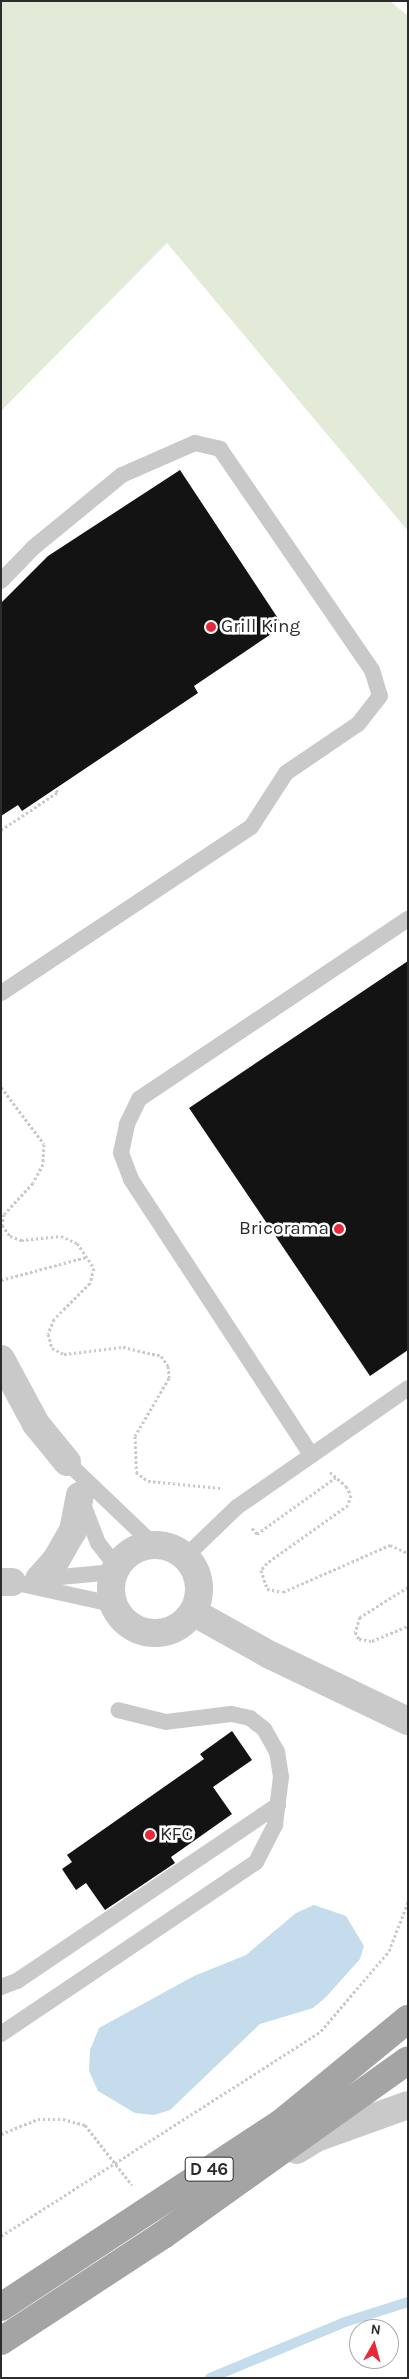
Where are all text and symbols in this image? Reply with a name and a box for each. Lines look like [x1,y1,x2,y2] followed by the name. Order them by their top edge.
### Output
[221,616,300,638] place label: Grill King
[205,621,217,633] marker: Grill King
[239,1218,329,1240] place label: Bricorama
[333,1223,345,1235] marker: Bricorama
[160,1824,193,1846] place label: KFC
[144,1829,156,1841] marker: KFC
[184,2154,234,2184] road number: D 46
[349,2319,399,2369] north arrow
[370,2321,382,2339] text: N

